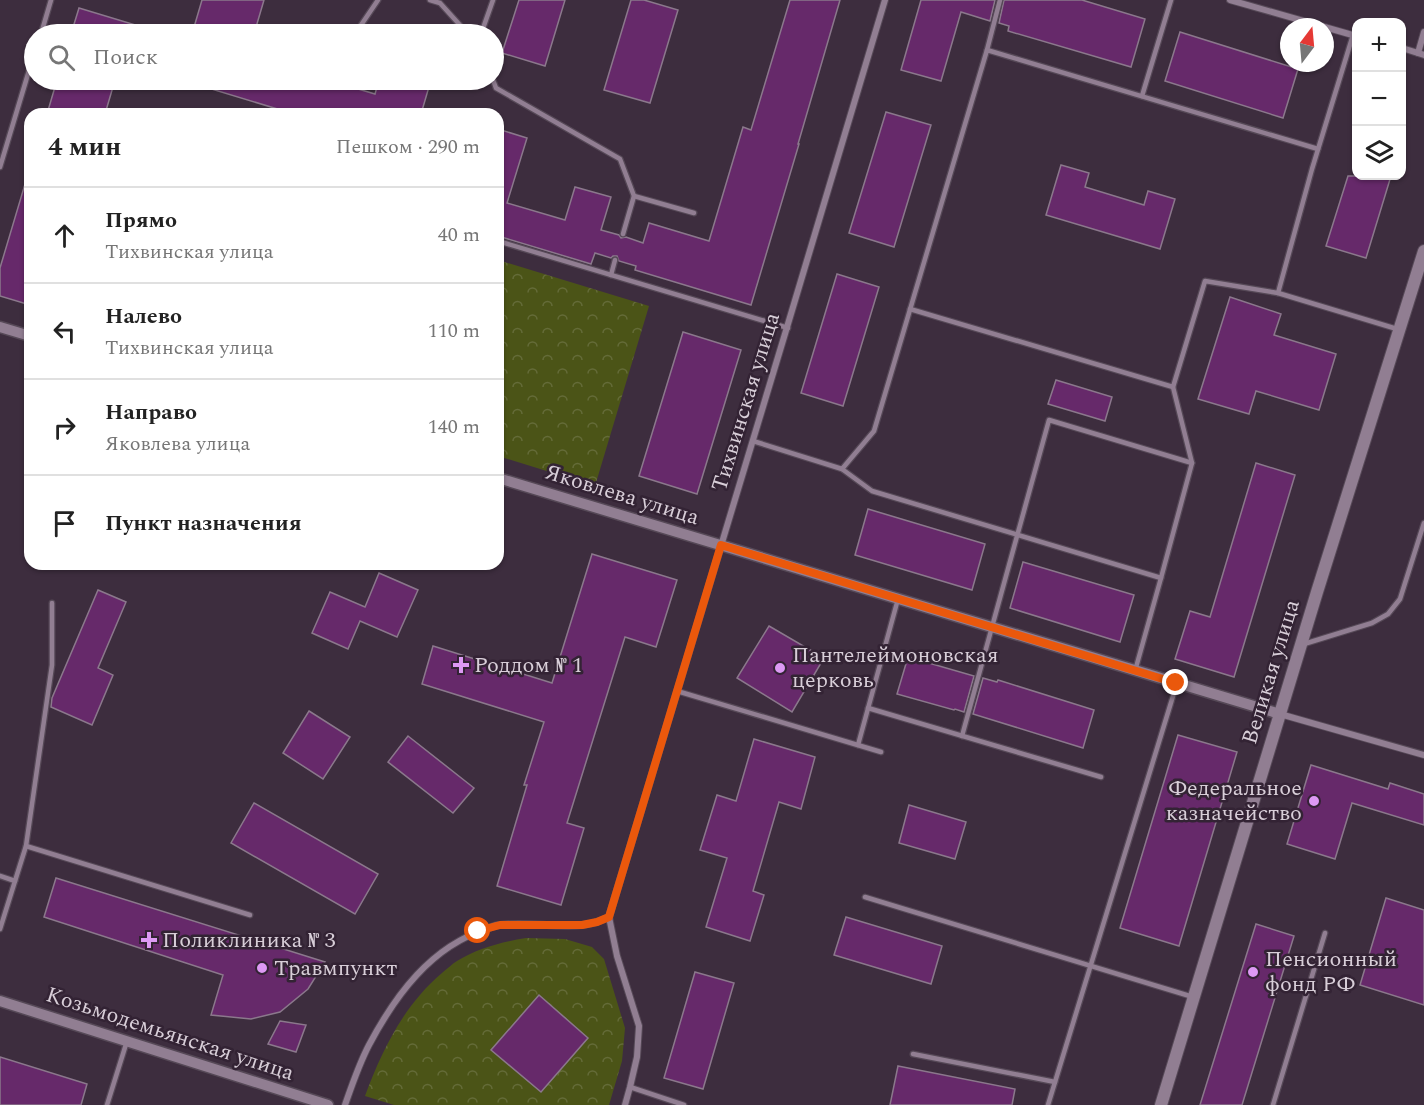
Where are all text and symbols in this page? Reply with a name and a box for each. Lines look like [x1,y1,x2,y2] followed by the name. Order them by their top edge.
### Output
[1280,18,1334,72] north arrow
[1352,18,1406,180] map controls
[1352,18,1406,72] button: +
[24,24,504,90] search box
[45,41,78,74] icon: search
[93,41,158,74] text: Поиск
[1352,72,1406,126] button: −
[1352,126,1406,180] button: layers
[48,127,121,167] text: 4 мин
[336,132,480,162] text: Пешком · 290 m
[105,204,177,237] text: Прямо
[48,219,81,252] icon: ahead
[438,220,480,250] text: 40 m
[105,237,274,267] text: Тихвинская улица
[105,300,182,333] text: Налево
[703,308,789,495] street label: Тихвинская улица
[48,315,81,348] icon: left
[428,316,480,346] text: 110 m
[105,333,274,363] text: Тихвинская улица
[105,396,197,429] text: Направо
[48,411,81,444] icon: right
[428,412,480,442] text: 140 m
[105,429,250,459] text: Яковлева улица
[541,456,703,534] street label: Яковлева улица
[48,507,81,540] icon: arrive
[105,507,302,540] text: Пункт назначения
[1233,595,1309,748] street label: Великая улица
[792,639,998,697] place label: Пантелеймоновская церковь
[474,649,583,682] place label: Роддом № 1
[452,656,470,674] marker: Роддом № 1
[773,661,787,675] marker: Пантелеймоновская церковь
[1162,669,1188,695] route end
[1166,772,1302,830] place label: Федеральное казначейство
[1307,794,1321,808] marker: Федеральное казначейство
[464,917,490,943] route start
[162,924,335,957] place label: Поликлиника № 3
[140,931,158,949] marker: Поликлиника № 3
[1265,943,1397,1001] place label: Пенсионный фонд РФ
[274,952,397,985] place label: Травмпункт
[255,961,269,975] marker: Травмпункт
[1246,965,1260,979] marker: Пенсионный фонд РФ
[42,978,299,1090] street label: Козьмодемьянская улица

